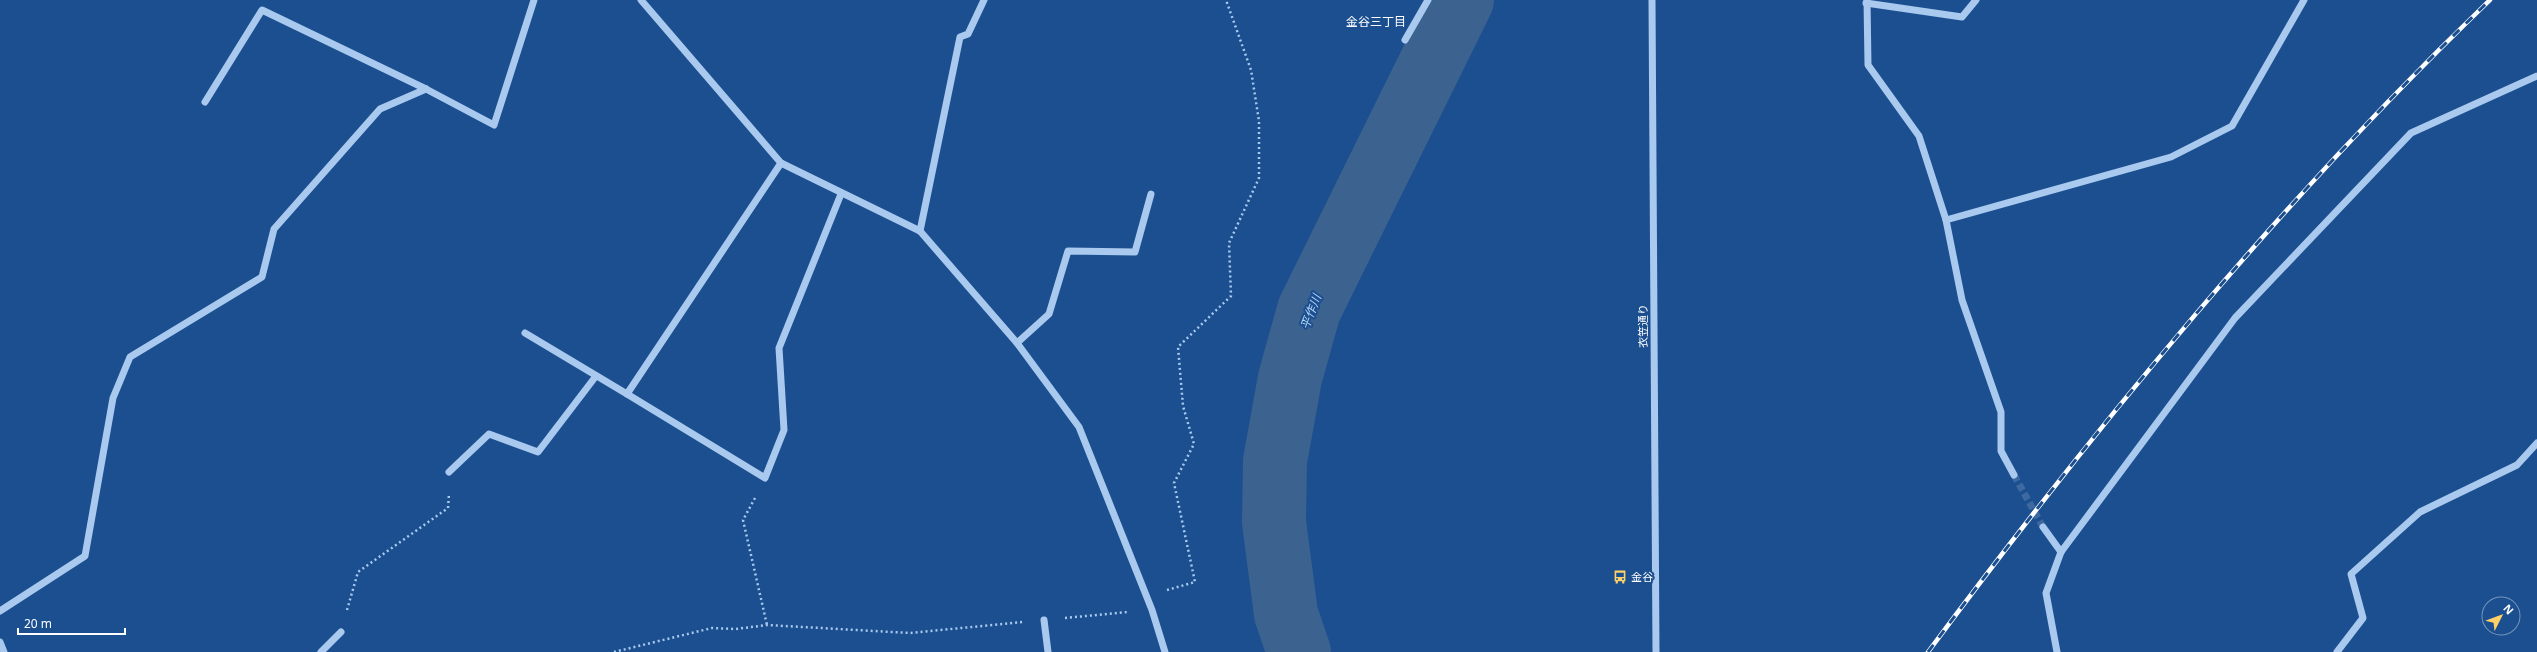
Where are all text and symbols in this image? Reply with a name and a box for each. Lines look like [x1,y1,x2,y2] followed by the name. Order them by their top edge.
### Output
[1346,13,1406,30] district label: 金谷三丁目
[1296,290,1326,332] water label: 平作川
[1635,304,1650,348] street label: 衣笠通り
[1612,569,1628,585] bus stop icon: 金谷
[1631,569,1653,584] place label: 金谷
[2481,596,2521,636] north arrow
[2500,601,2517,617] text: N
[18,610,125,636] scale bar
[24,615,52,632] text: 20 m

